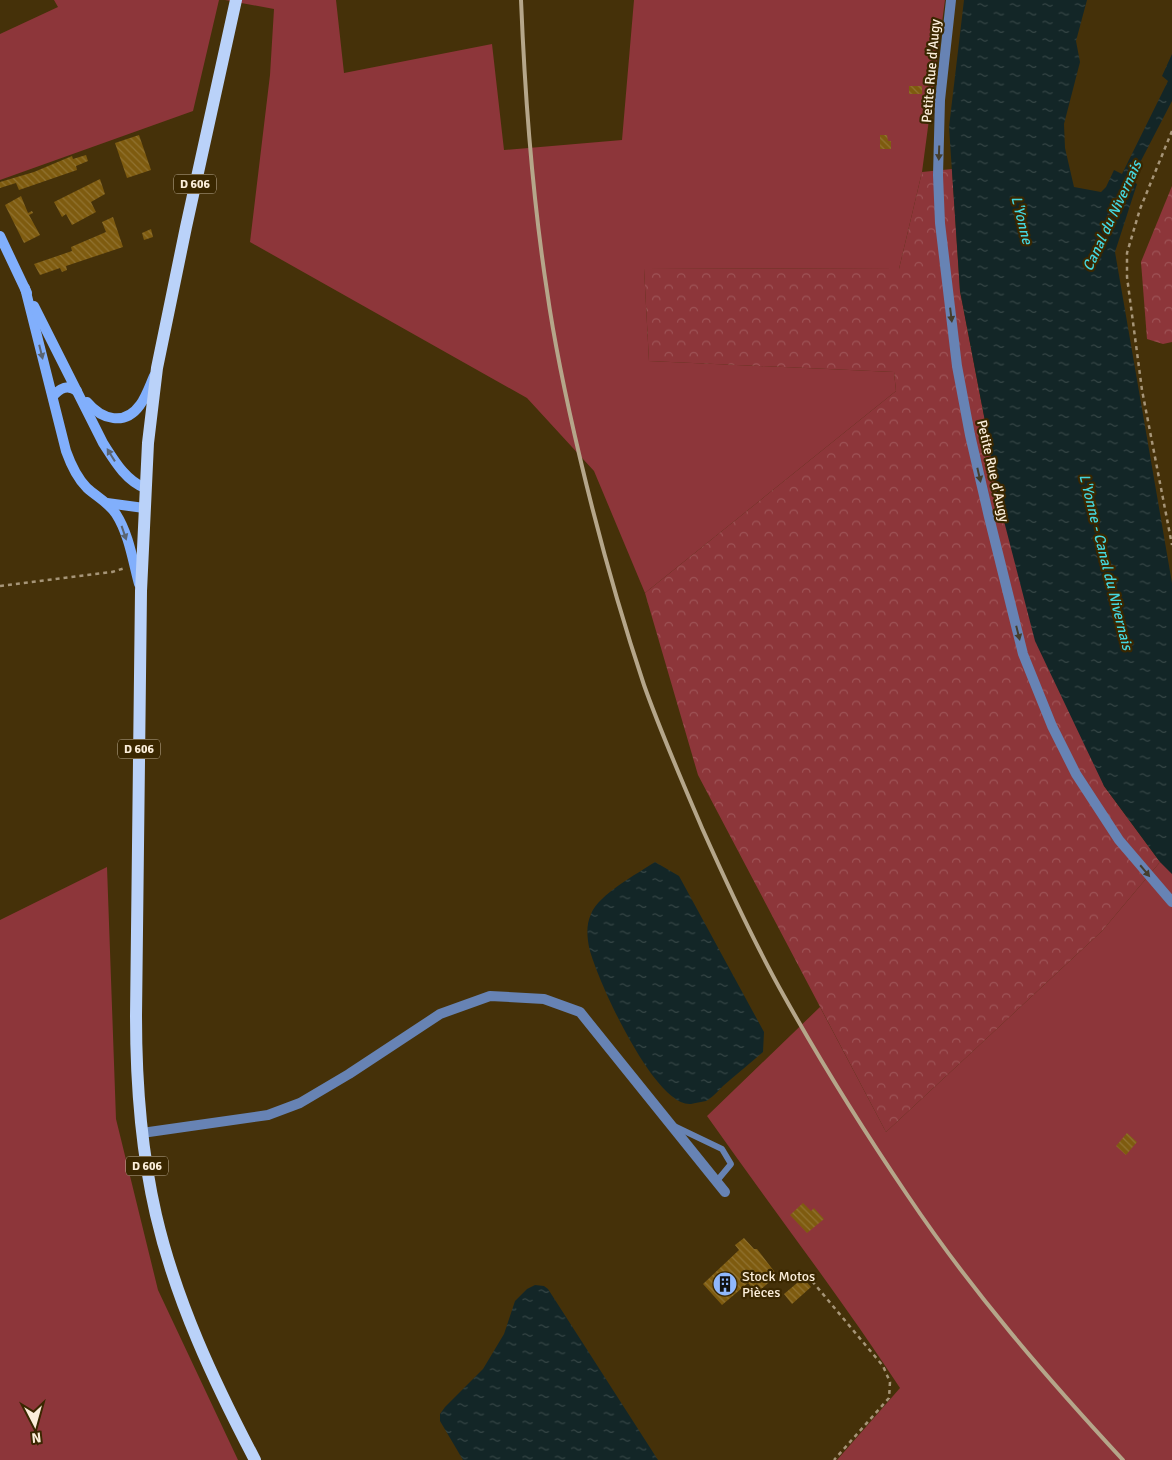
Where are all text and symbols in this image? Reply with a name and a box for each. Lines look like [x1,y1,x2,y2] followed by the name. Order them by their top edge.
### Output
[918,18,944,124] street label: Petite Rue d'Augy
[934,145,942,161] one-way arrow
[1079,157,1146,274] water label: Canal du Nivernais
[174,174,216,193] road number: D 606
[1007,194,1037,247] water label: L'Yonne
[947,307,955,323] one-way arrow
[38,345,46,360] one-way arrow
[973,418,1013,524] street label: Petite Rue d'Augy
[106,448,115,462] one-way arrow
[975,467,983,482] one-way arrow
[1075,472,1137,653] water label: L'Yonne - Canal du Nivernais
[120,526,128,541] one-way arrow
[1014,625,1022,640] one-way arrow
[118,740,160,759] road number: D 606
[1140,865,1151,878] one-way arrow
[126,1156,168,1176] road number: D 606
[742,1268,815,1301] place label: Stock Motos Pièces
[712,1271,738,1297] building icon: Stock Motos Pièces
[10,1400,60,1450] north arrow
[31,1428,42,1446] text: N

